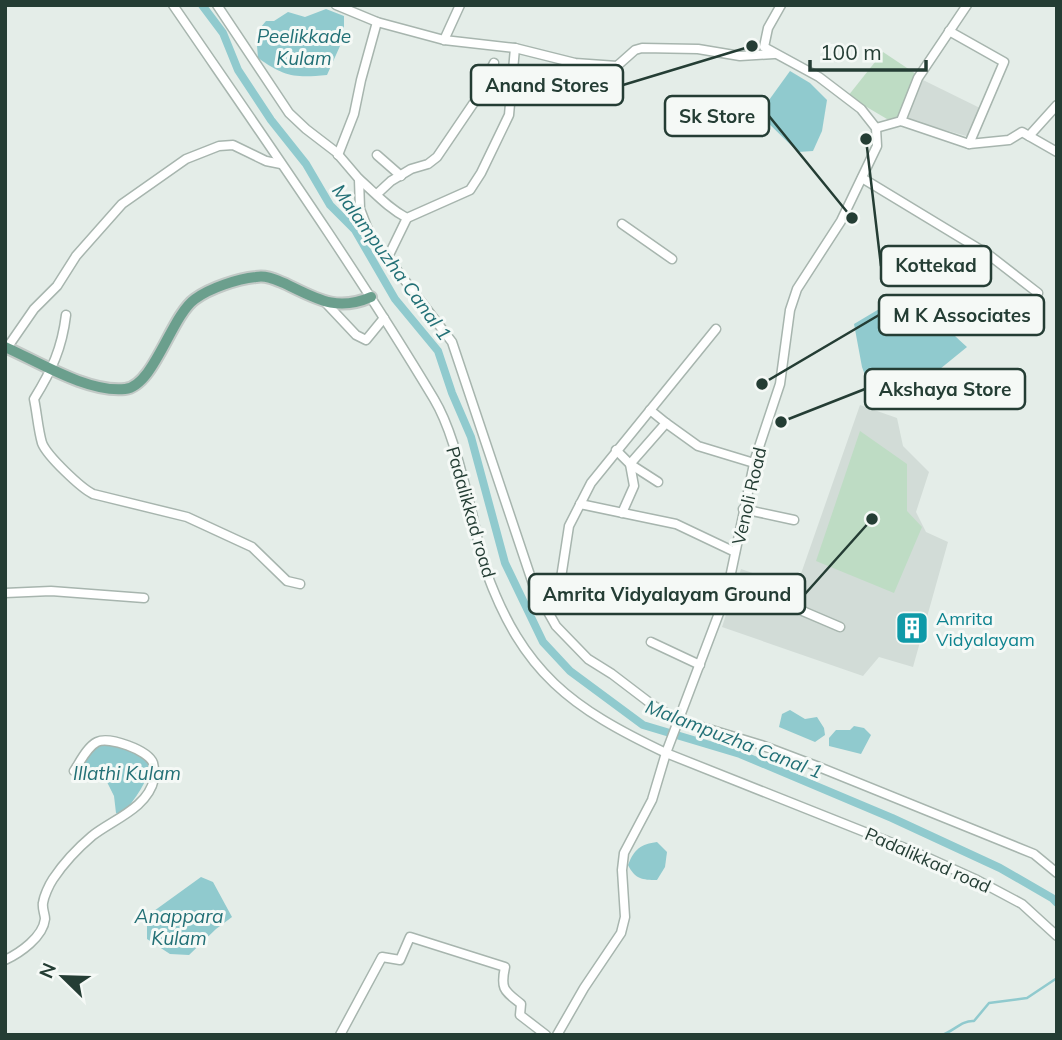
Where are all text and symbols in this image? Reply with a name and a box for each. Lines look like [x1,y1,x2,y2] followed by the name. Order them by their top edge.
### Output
[257,24,351,70] water label: Peelikkade Kulam
[810,28,926,72] scale bar
[820,39,882,65] text: 100 m
[471,65,623,105] callout: Anand Stores
[485,73,609,97] text: Anand Stores
[665,96,769,136] callout: Sk Store
[679,104,755,128] text: Sk Store
[327,179,457,345] water label: Malampuzha Canal 1
[881,246,991,286] callout: Kottekad
[895,253,977,277] text: Kottekad
[879,295,1044,335] callout: M K Associates
[893,303,1031,327] text: M K Associates
[865,369,1025,409] callout: Akshaya Store
[879,377,1011,401] text: Akshaya Store
[441,444,501,580] street label: Padalikkad road
[727,445,771,547] street label: Venoli Road
[529,574,805,614] callout: Amrita Vidyalayam Ground
[543,582,791,606] text: Amrita Vidyalayam Ground
[936,607,1035,651] place label: Amrita Vidyalayam
[893,609,931,647] building icon: Amrita Vidyalayam
[642,694,826,784] water label: Malampuzha Canal 1
[73,761,181,785] water label: Illathi Kulam
[862,822,994,898] street label: Padalikkad road
[134,904,223,950] water label: Anappara Kulam
[28,942,98,1012] north arrow
[34,959,61,982] text: N

